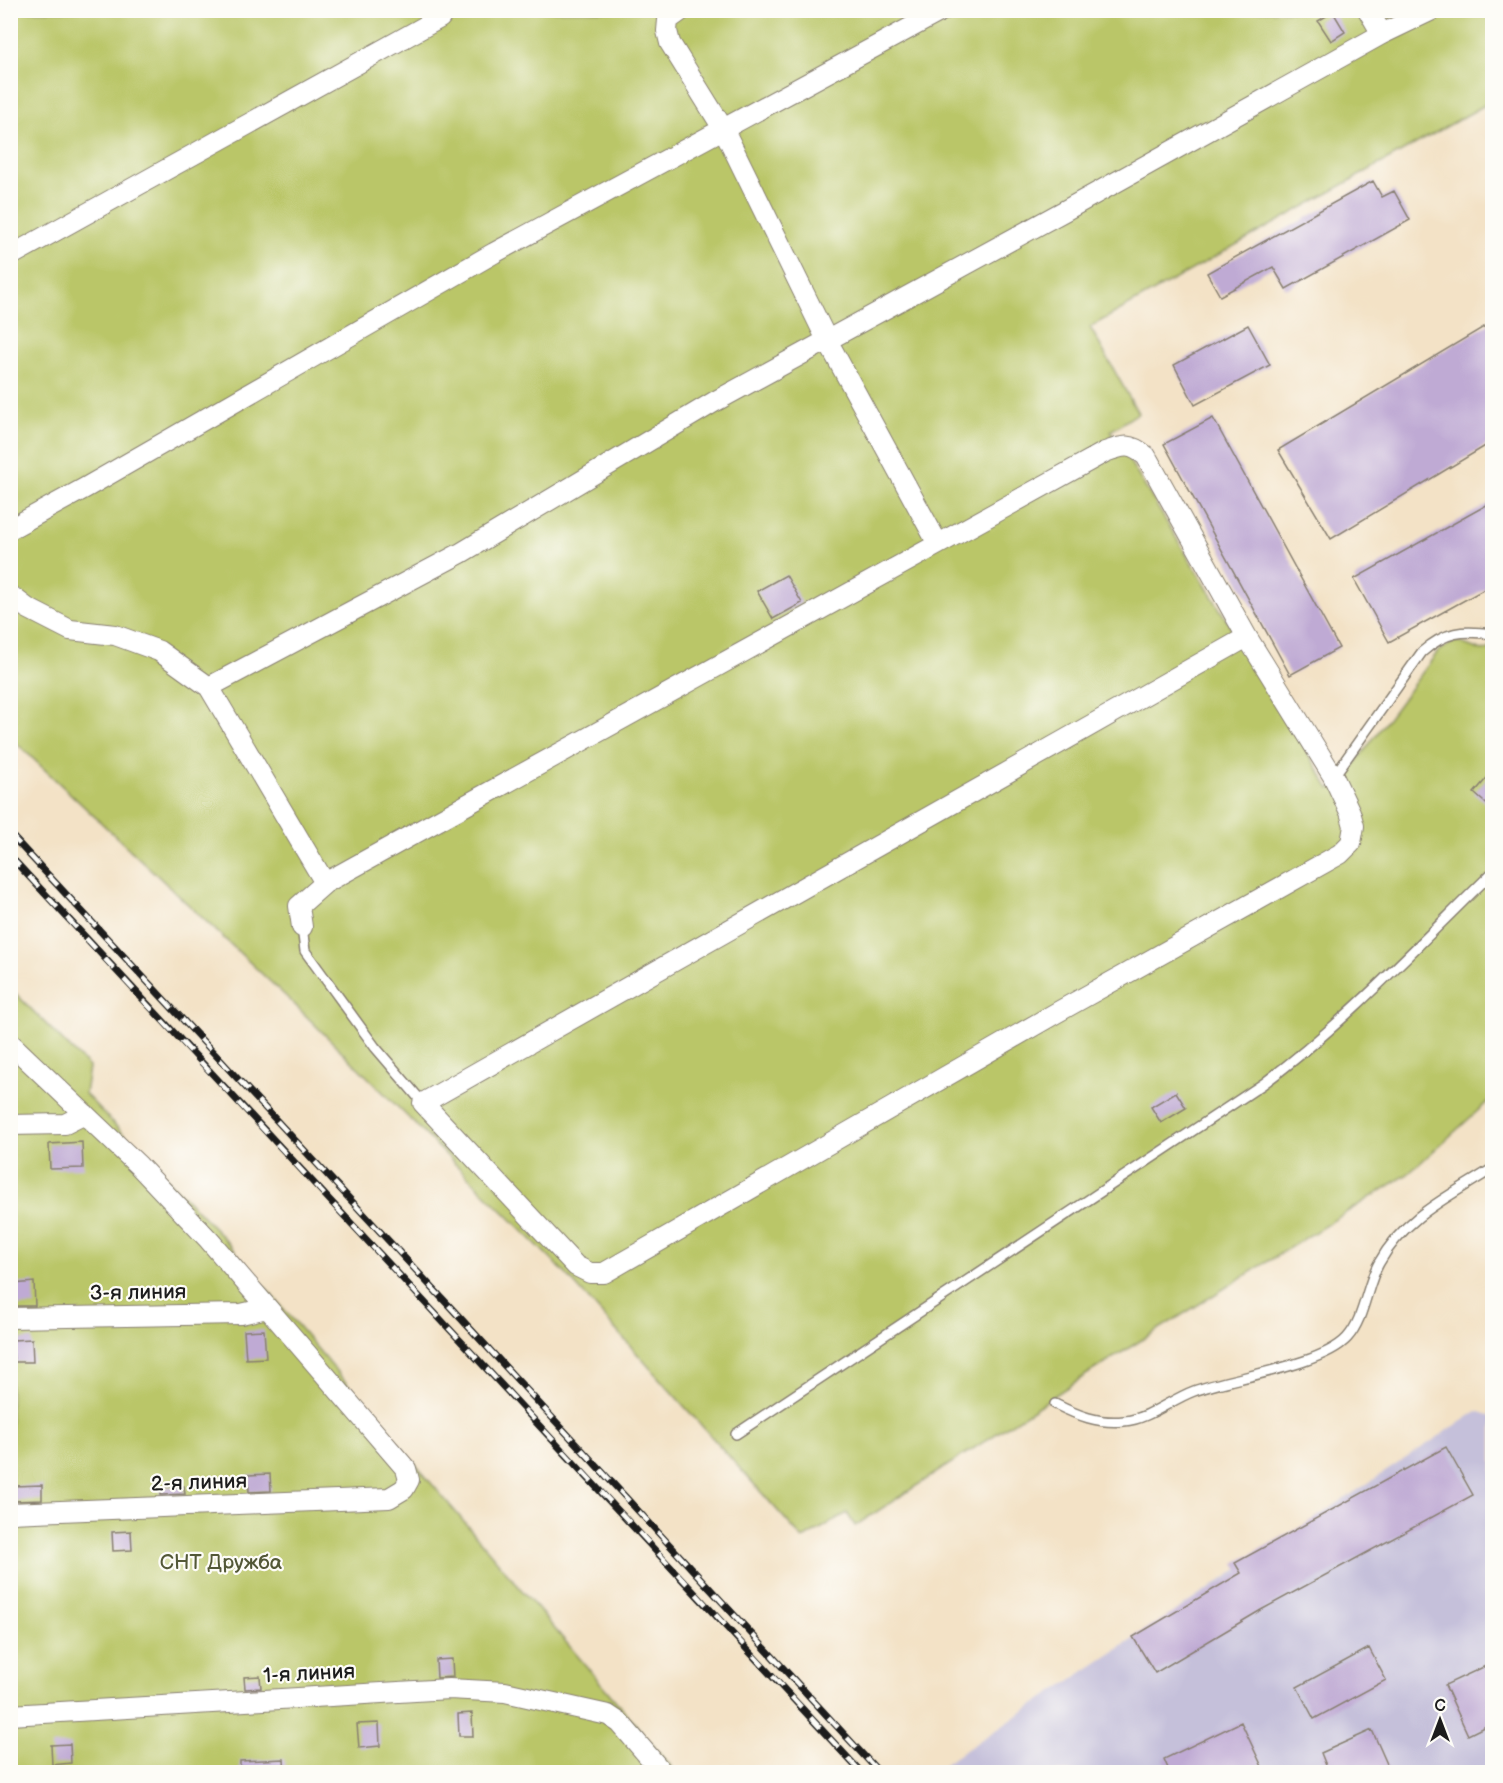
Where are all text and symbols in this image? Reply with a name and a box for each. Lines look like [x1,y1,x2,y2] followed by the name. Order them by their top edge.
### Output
[89,1279,187,1306] street label: 3-я линия
[150,1468,248,1497] street label: 2-я линия
[160,1550,283,1575] park label: СНТ Дружба
[262,1659,356,1688] street label: 1-я линия
[1410,1690,1470,1750] north arrow
[1434,1697,1446,1716] text: С

